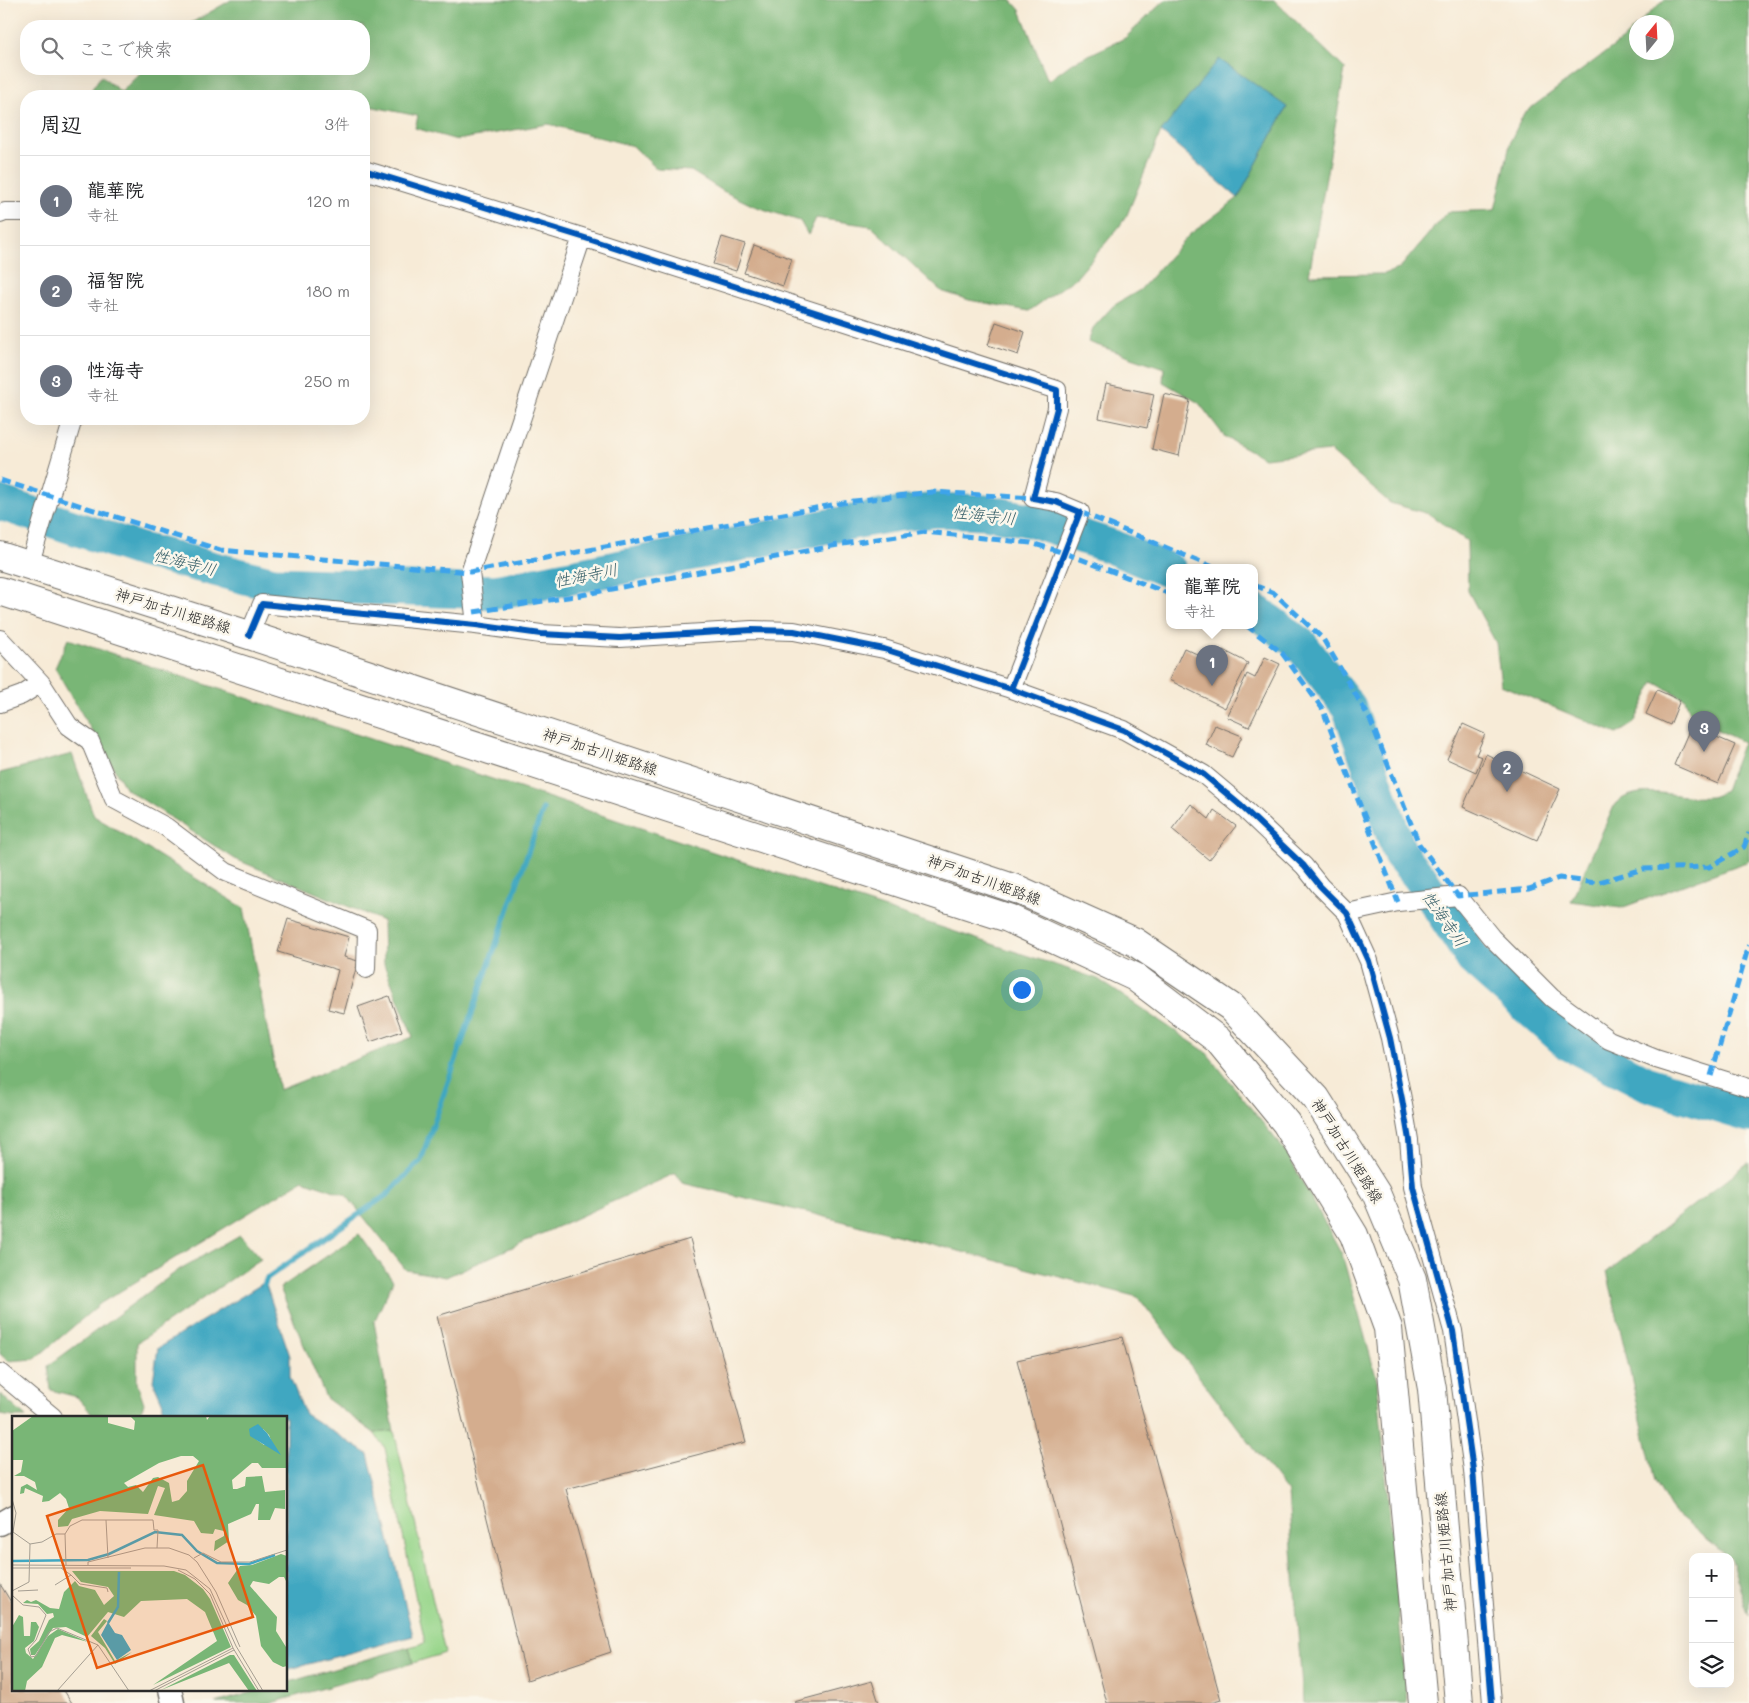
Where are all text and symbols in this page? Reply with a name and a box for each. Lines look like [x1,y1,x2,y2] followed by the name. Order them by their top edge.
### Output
[1629,15,1674,60] north arrow
[20,20,370,75] search box
[38,34,66,62] icon: search
[78,36,173,61] text: ここで検索
[40,110,82,137] text: 周辺
[325,113,350,134] text: 3件
[87,177,144,202] text: 龍華院
[52,190,60,211] text: 1
[306,190,350,211] text: 120 m
[87,204,119,225] text: 寺社
[87,267,144,292] text: 福智院
[52,280,60,301] text: 2
[305,280,350,301] text: 180 m
[87,294,119,315] text: 寺社
[87,357,144,382] text: 性海寺
[51,370,61,391] text: 3
[304,370,350,391] text: 250 m
[87,384,119,405] text: 寺社
[951,501,1017,528] water label: 性海寺川
[152,544,219,579] water label: 性海寺川
[552,558,619,591] water label: 性海寺川
[1166,564,1258,629] popup
[1183,573,1241,598] text: 龍華院
[113,583,234,637] street label: 神戸加古川姫路線
[1183,600,1216,621] text: 寺社
[1196,645,1228,686] pin: 1
[1688,711,1720,752] pin: 3
[540,723,660,779] street label: 神戸加古川姫路線
[1491,751,1523,792] pin: 2
[925,849,1044,909] street label: 神戸加古川姫路線
[1418,886,1472,951] water label: 性海寺川
[1009,977,1035,1003] your location
[1308,1094,1388,1207] street label: 神戸加古川姫路線
[12,1416,288,1690] inset map
[1430,1491,1460,1613] street label: 神戸加古川姫路線
[1689,1553,1734,1688] map controls
[1689,1553,1734,1598] button: +
[1689,1598,1734,1643] button: −
[1689,1643,1734,1688] button: layers

